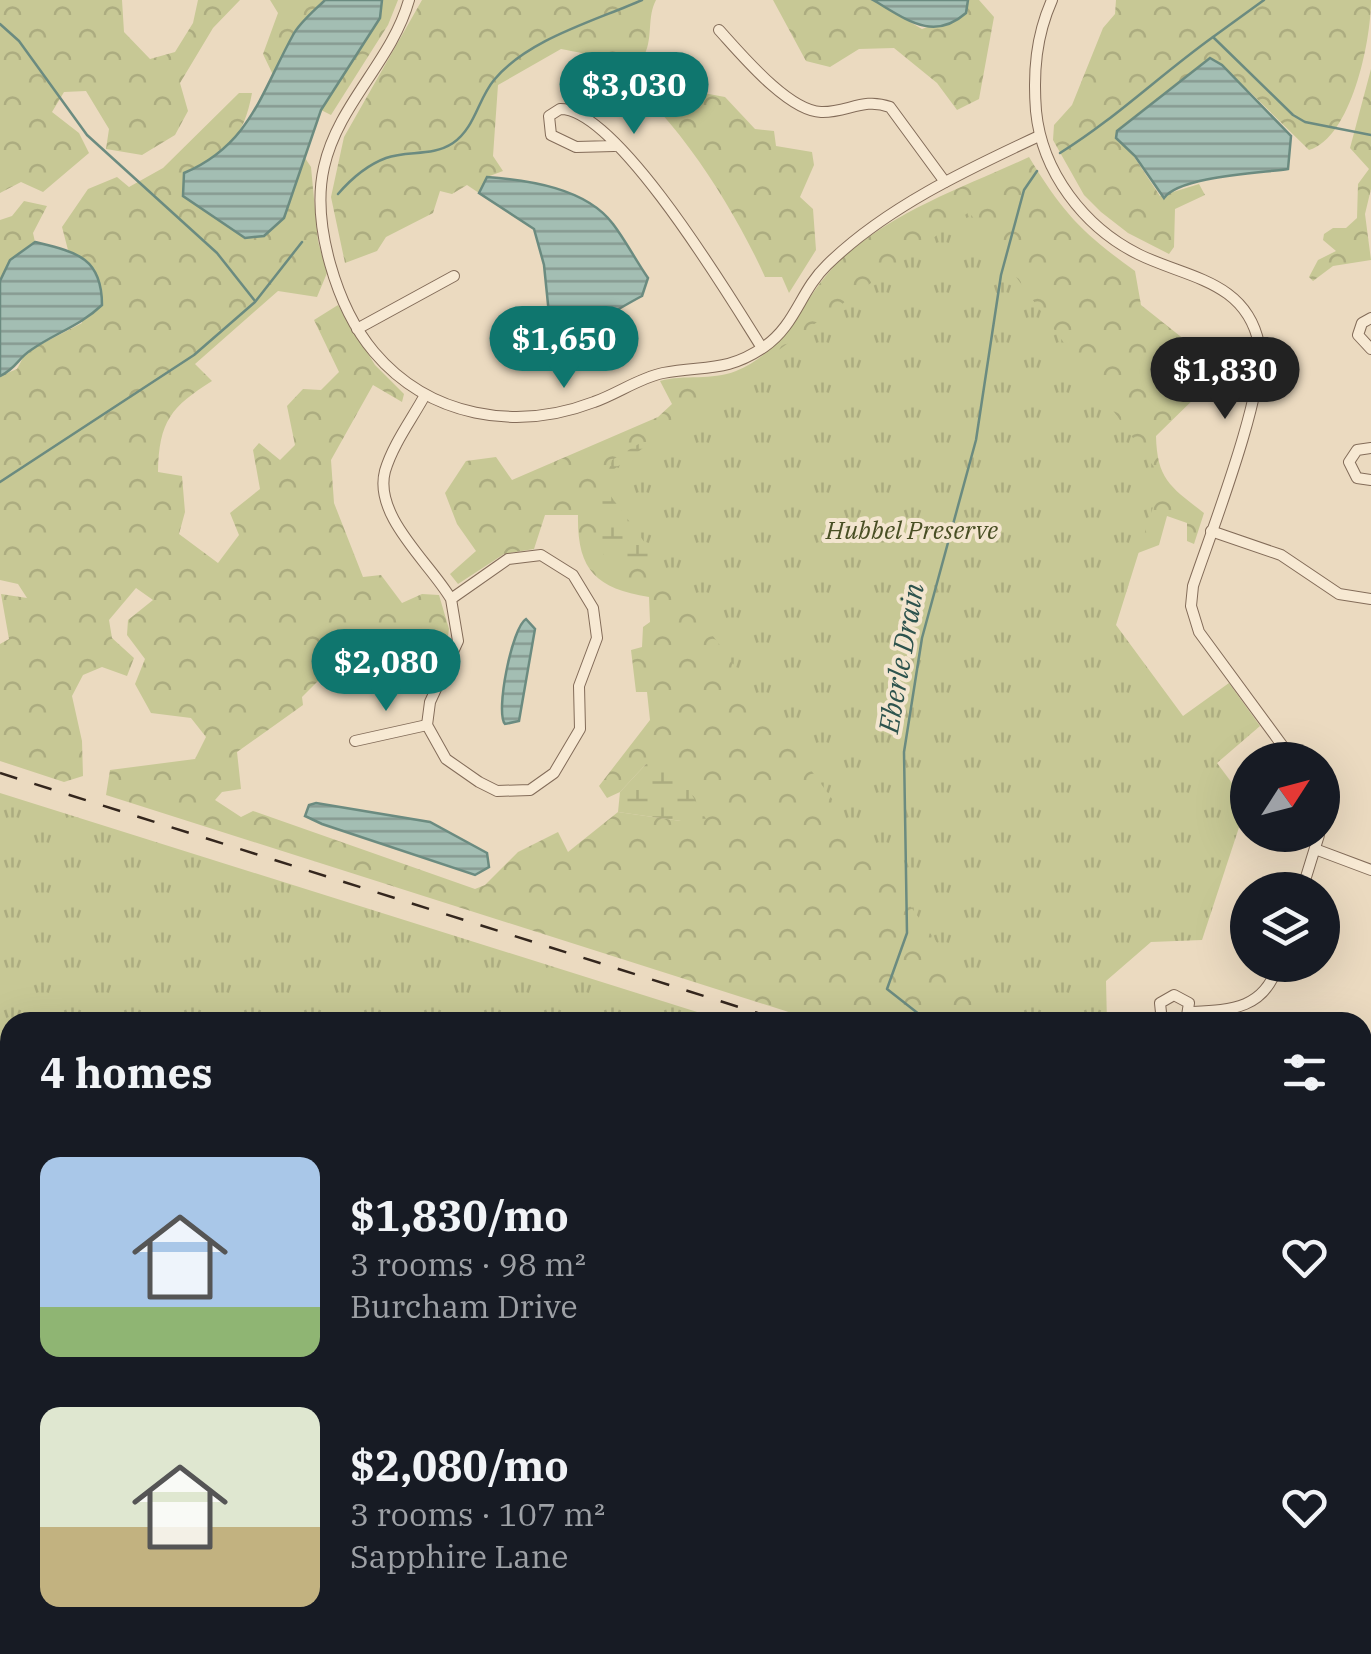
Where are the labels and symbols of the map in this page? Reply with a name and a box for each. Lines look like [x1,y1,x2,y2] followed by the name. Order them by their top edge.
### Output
[553,52,715,137] pin: $3,030
[483,306,645,391] pin: $1,650
[1144,337,1306,422] pin: $1,830
[825,513,998,546] park label: Hubbel Preserve
[869,580,932,737] water label: Eberle Drain
[305,629,467,714] pin: $2,080
[1230,742,1340,852] north arrow

